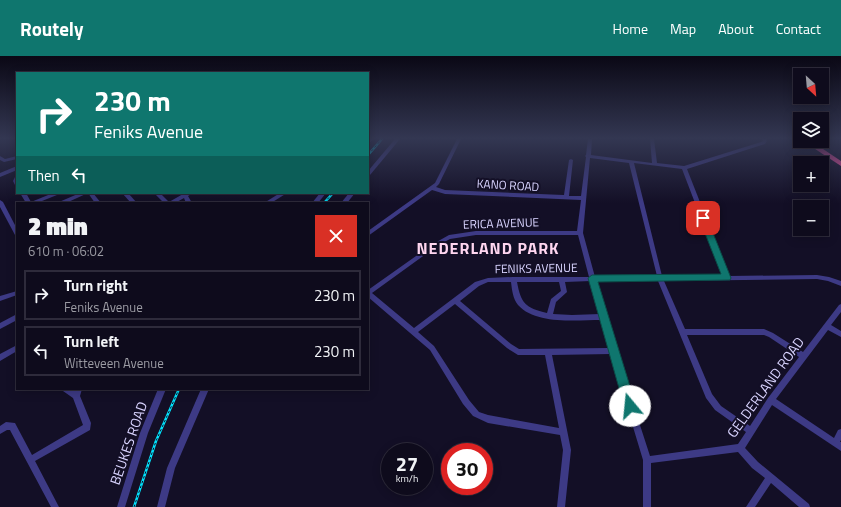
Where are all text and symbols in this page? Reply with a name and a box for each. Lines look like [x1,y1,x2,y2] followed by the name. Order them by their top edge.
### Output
[20,14,83,43] text: Routely
[613,18,648,39] text: Home
[670,18,696,39] text: Map
[718,18,754,39] text: About
[776,18,821,39] text: Contact
[793,68,829,104] north arrow
[793,68,829,236] map controls
[94,79,171,122] text: 230 m
[28,88,80,140] icon: right
[793,112,829,148] button: layers
[94,118,203,145] text: Feniks Avenue
[793,156,829,192] button: +
[28,164,60,187] text: Then
[68,164,90,186] icon: left
[476,174,540,196] street label: KANO ROAD
[793,200,829,236] button: −
[686,201,720,235] pin
[692,207,714,229] icon: arrive
[28,208,88,244] text: 2 min
[463,212,540,234] street label: ERICA AVENUE
[315,215,357,257] button: close
[416,236,560,260] district label: NEDERLAND PARK
[28,241,104,261] text: 610 m · 06:02
[494,258,578,278] street label: FENIKS AVENUE
[64,274,128,297] text: Turn right
[30,284,52,306] icon: right
[314,284,355,307] text: 230 m
[64,297,143,317] text: Feniks Avenue
[64,330,119,353] text: Turn left
[721,332,809,442] street label: GELDERLAND ROAD
[30,340,52,362] icon: left
[314,340,355,363] text: 230 m
[64,353,164,373] text: Witteveen Avenue
[609,385,651,427] position arrow
[104,399,152,487] street label: BEUKES ROAD
[441,443,493,495] speed limit sign: 30
[396,448,418,479] text: 27
[396,471,418,486] text: km/h

